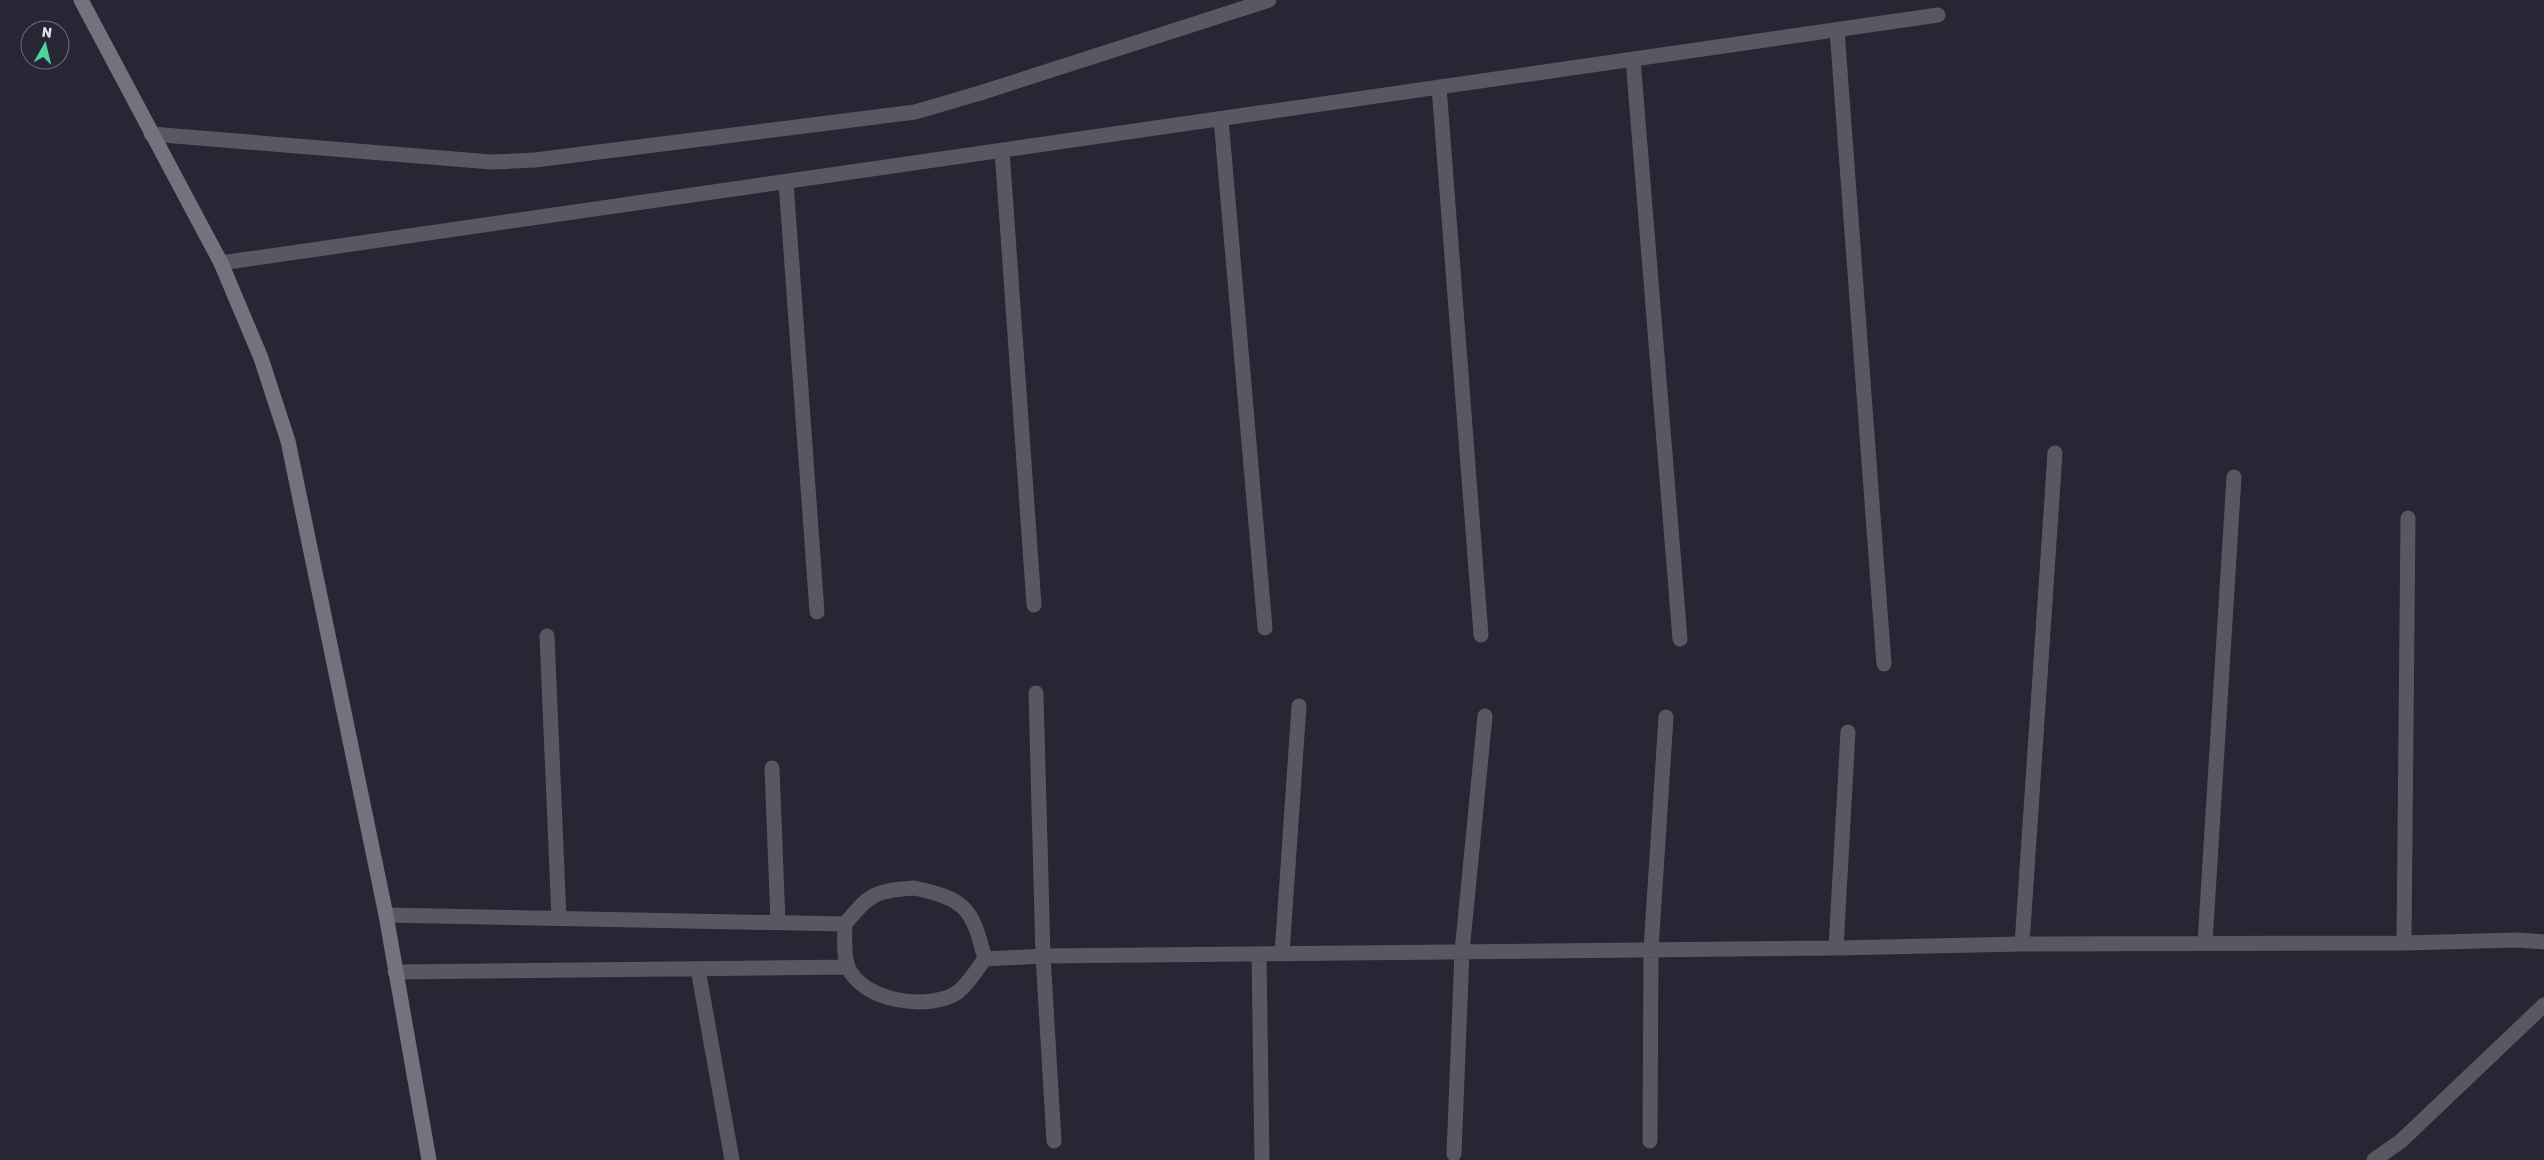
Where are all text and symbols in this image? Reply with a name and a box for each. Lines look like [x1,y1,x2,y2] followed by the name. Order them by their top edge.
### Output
[20,20,70,70] north arrow
[41,24,53,42] text: N

